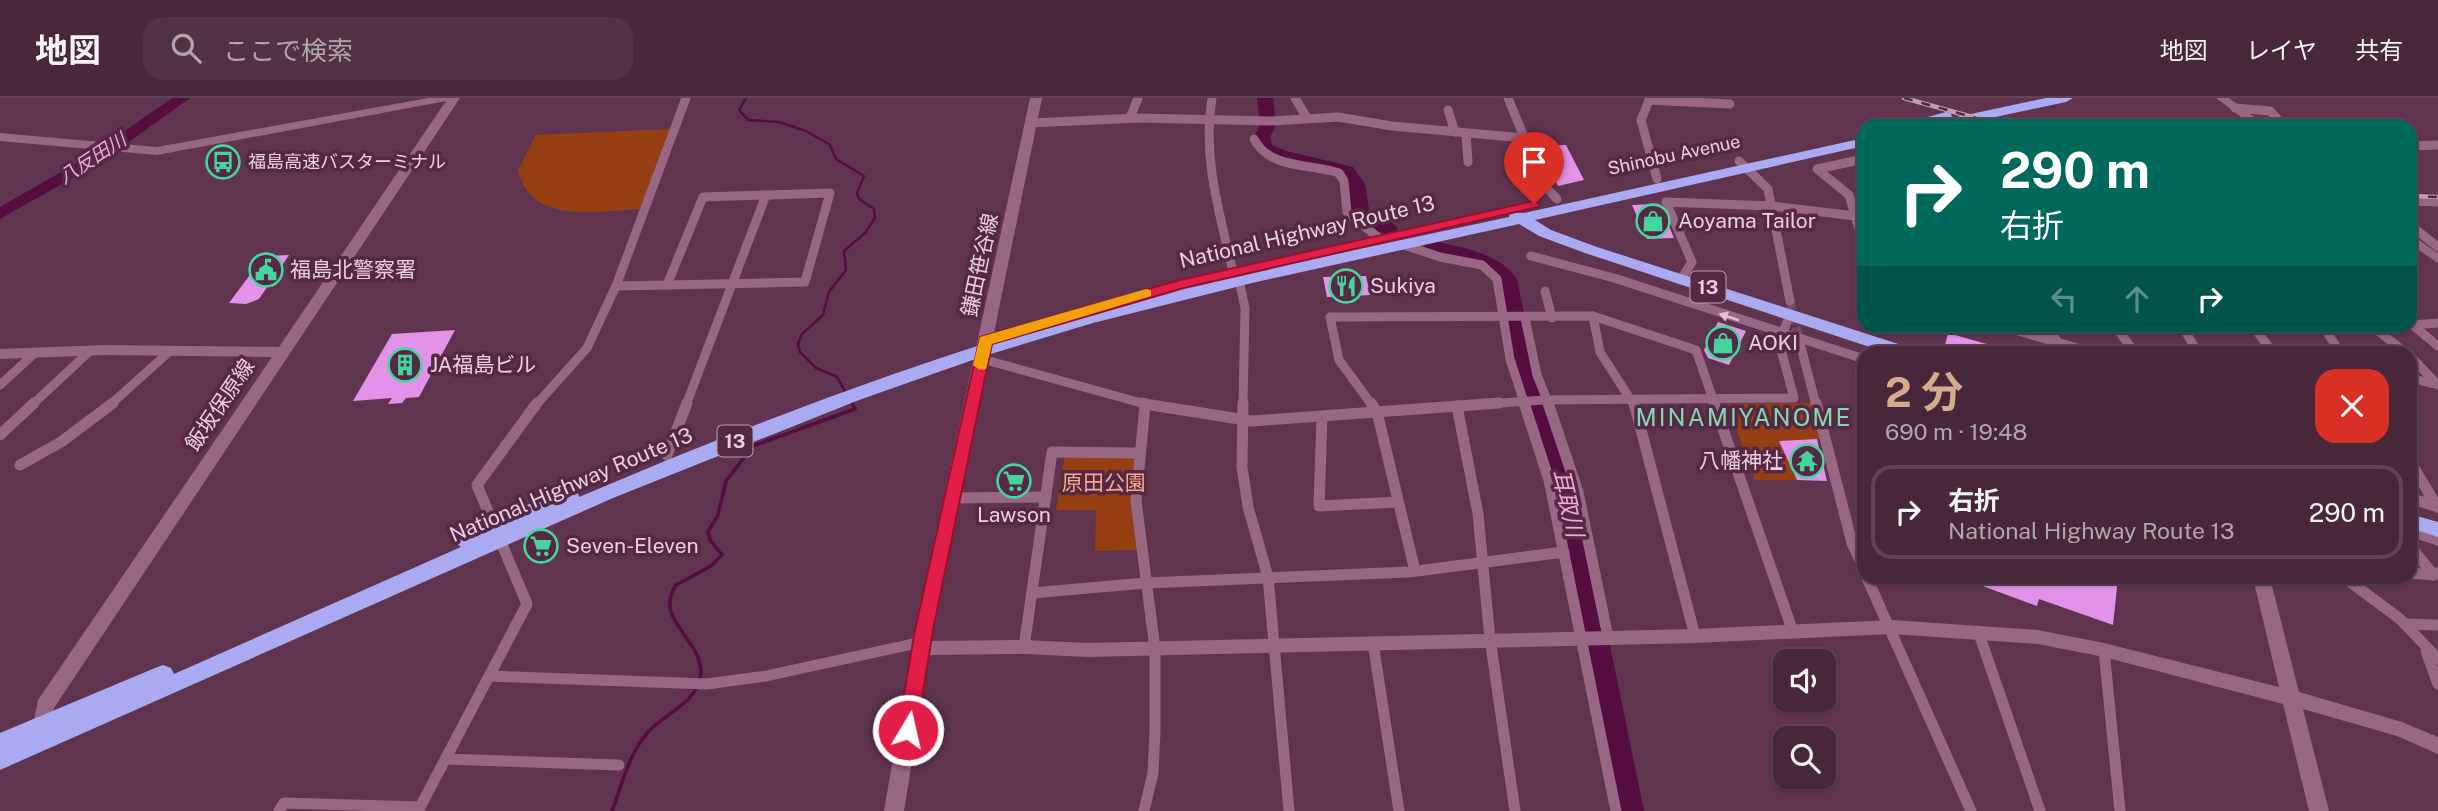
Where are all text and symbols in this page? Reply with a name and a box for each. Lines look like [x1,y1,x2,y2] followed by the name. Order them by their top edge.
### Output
[143,17,633,80] search box
[167,29,205,67] icon: search
[35,31,101,69] text: 地図
[223,35,353,66] text: ここで検索
[2160,36,2208,64] text: 地図
[2246,36,2317,64] text: レイヤ
[2355,36,2403,64] text: 共有
[54,127,132,188] water label: 八反田川
[1606,130,1742,179] street label: Shinobu Avenue
[1504,132,1564,204] pin
[2000,141,2150,199] text: 290 m
[204,143,242,181] bus stop icon: 福島高速バスターミナル
[1515,143,1553,181] icon: arrive
[1885,147,1976,238] icon: right
[248,151,446,172] place label: 福島高速バスターミナル
[1177,190,1437,273] street label: National Highway Route 13
[1634,202,1672,240] shop icon: Aoyama Tailor
[2000,207,2064,244] text: 右折
[1678,208,1816,233] place label: Aoyama Tailor
[956,211,1003,319] street label: 鎌田笹谷線
[247,251,285,289] public building icon: 福島北警察署
[290,257,416,282] place label: 福島北警察署
[1327,267,1365,305] restaurant icon: Sukiya
[1690,272,1726,302] road number: 13
[1370,273,1436,298] place label: Sukiya
[2045,280,2083,318] icon: left
[2118,280,2156,318] icon: ahead
[2191,280,2229,318] icon: right
[1718,311,1739,321] one-way arrow
[1704,324,1742,362] shop icon: AOKI
[1748,330,1798,355] place label: AOKI
[386,346,424,384] building icon: JA福島ビル
[430,352,536,377] place label: JA福島ビル
[180,354,259,455] street label: 飯坂保原線
[1885,367,1963,416] text: 2 分
[2315,369,2389,443] button: close
[1636,403,1852,431] district label: MINAMIYANOME
[1885,418,2027,445] text: 690 m · 19:48
[446,422,696,547] street label: National Highway Route 13
[718,426,752,456] road number: 13
[1788,442,1826,480] temple icon: 八幡神社
[1699,448,1783,473] place label: 八幡神社
[995,462,1033,500] supermarket icon: Lawson
[1548,466,1590,542] water label: 耳取川
[1062,470,1146,495] park label: 原田公園
[1948,485,2000,516] text: 右折
[1889,493,1927,531] icon: right
[2309,497,2385,528] text: 290 m
[977,502,1051,527] place label: Lawson
[1948,517,2234,544] text: National Highway Route 13
[522,527,560,565] supermarket icon: Seven-Eleven
[566,533,699,558] place label: Seven-Eleven
[1773,649,1836,789] map controls
[1773,649,1836,712] button: sound
[871,693,945,767] position arrow
[1773,726,1836,789] button: search

